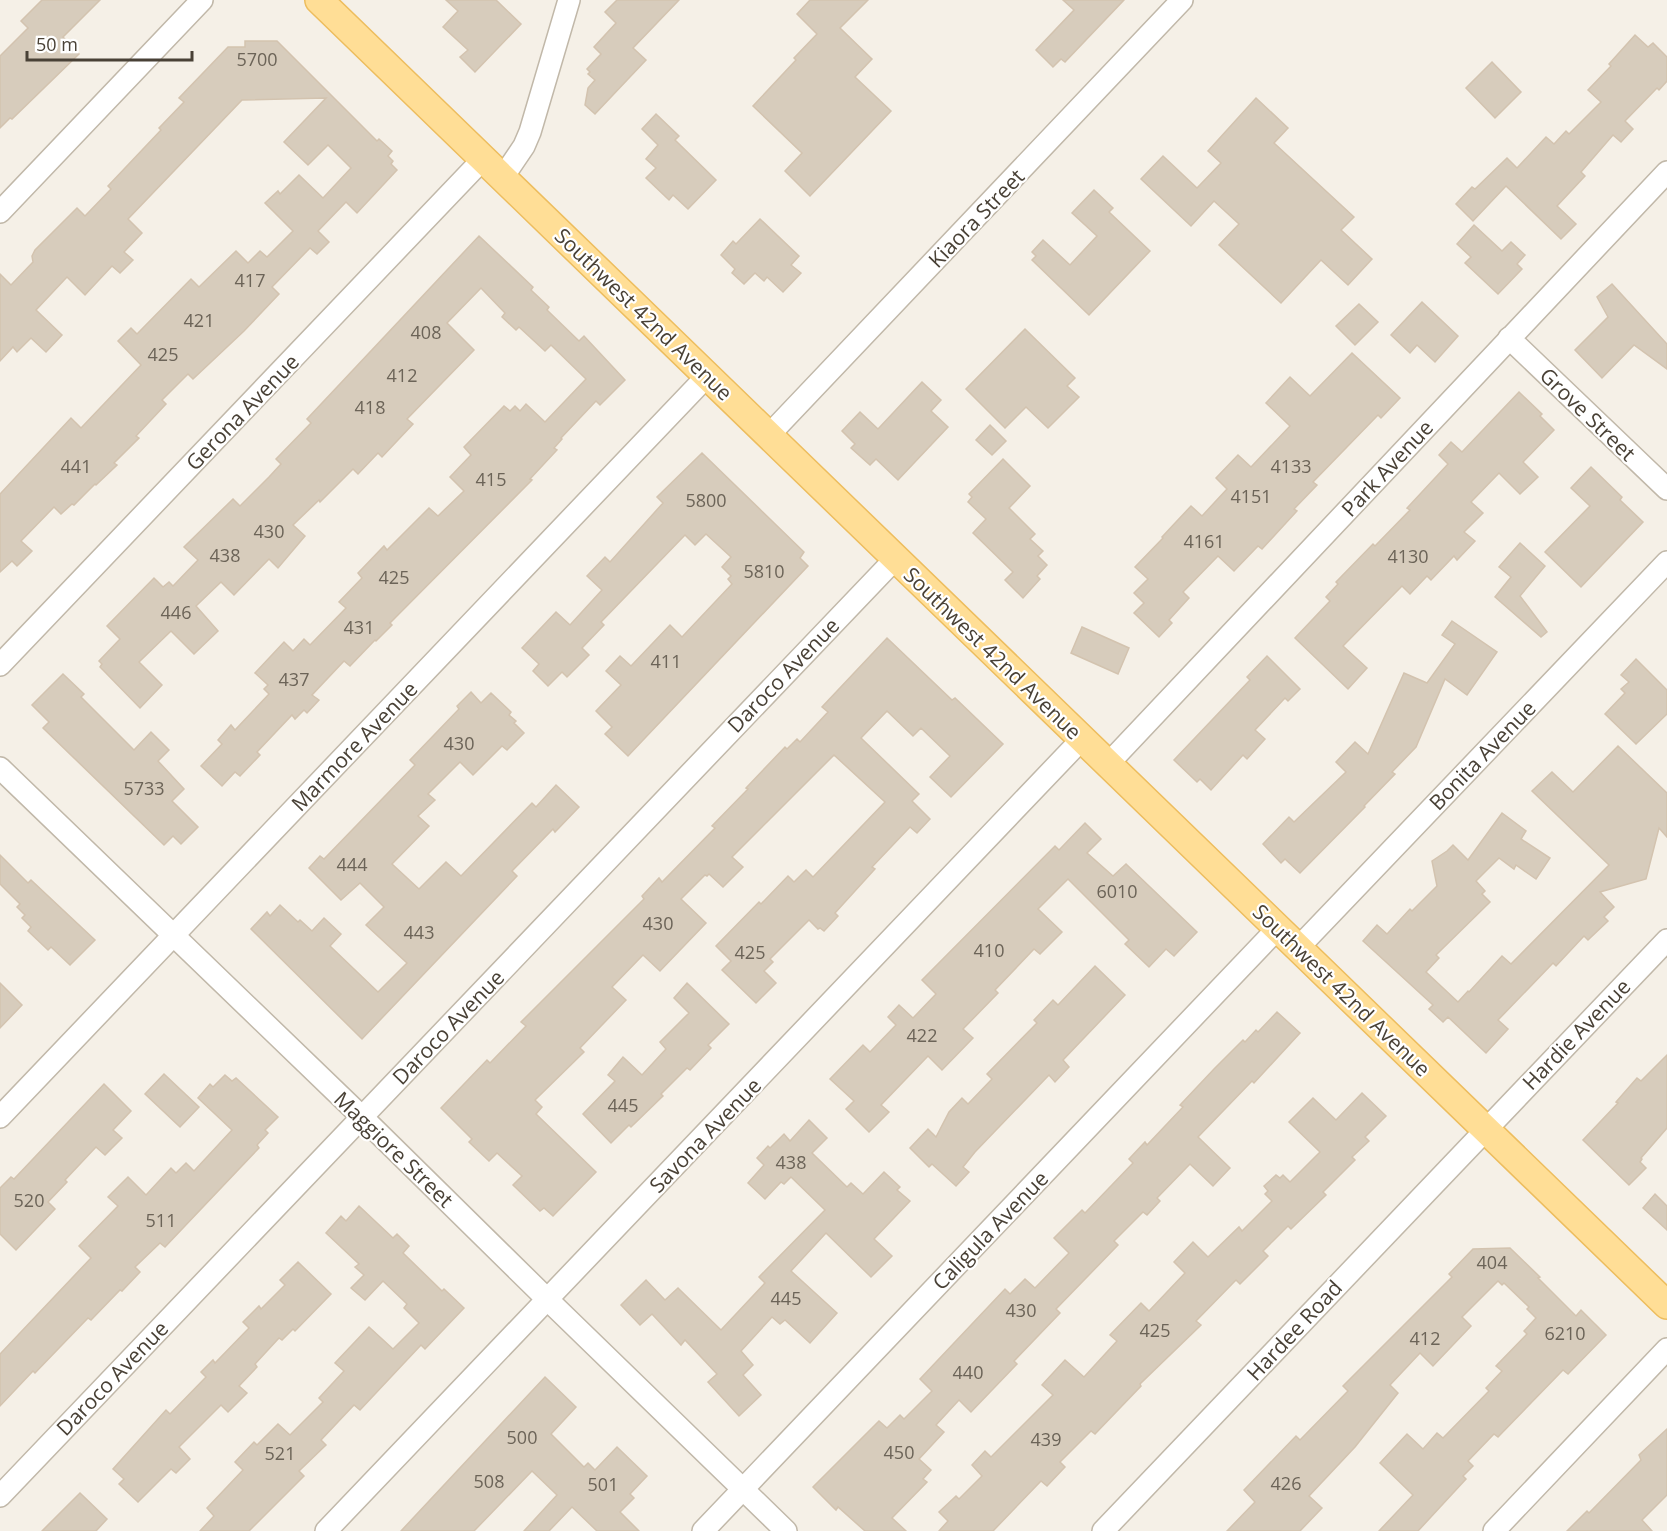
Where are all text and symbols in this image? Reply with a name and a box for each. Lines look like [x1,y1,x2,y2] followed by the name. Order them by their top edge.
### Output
[27,24,192,62] scale bar
[36,32,78,56] text: 50 m
[236,47,278,71] house number: 5700
[922,163,1030,273] street label: Kiaora Street
[549,222,739,406] street label: Southwest 42nd Avenue
[235,268,265,292] house number: 417
[184,308,214,332] house number: 421
[411,320,441,344] house number: 408
[148,342,178,366] house number: 425
[179,348,305,476] street label: Gerona Avenue
[1534,361,1642,467] street label: Grove Street
[387,363,417,387] house number: 412
[355,395,385,419] house number: 418
[1335,414,1439,522] street label: Park Avenue
[61,454,91,478] house number: 441
[1270,454,1312,478] house number: 4133
[476,467,506,491] house number: 415
[1230,484,1272,508] house number: 4151
[685,488,727,512] house number: 5800
[254,519,284,543] house number: 430
[1183,529,1225,553] house number: 4161
[210,543,240,567] house number: 438
[1387,544,1429,568] house number: 4130
[743,559,785,583] house number: 5810
[898,561,1088,745] street label: Southwest 42nd Avenue
[379,565,409,589] house number: 425
[161,600,191,624] house number: 446
[721,612,845,738] street label: Daroco Avenue
[344,615,374,639] house number: 431
[651,649,681,673] house number: 411
[279,667,309,691] house number: 437
[285,675,423,817] street label: Marmore Avenue
[1423,694,1541,816] street label: Bonita Avenue
[444,731,474,755] house number: 430
[123,776,165,800] house number: 5733
[337,852,367,876] house number: 444
[1096,879,1138,903] house number: 6010
[1247,898,1437,1082] street label: Southwest 42nd Avenue
[643,911,673,935] house number: 430
[404,920,434,944] house number: 443
[974,938,1004,962] house number: 410
[735,940,765,964] house number: 425
[386,964,510,1090] street label: Daroco Avenue
[1516,972,1636,1096] street label: Hardie Avenue
[907,1023,937,1047] house number: 422
[643,1072,767,1198] street label: Savona Avenue
[328,1085,460,1213] street label: Maggiore Street
[608,1093,638,1117] house number: 445
[776,1150,806,1174] house number: 438
[926,1164,1054,1296] street label: Caligula Avenue
[14,1188,44,1212] house number: 520
[146,1208,176,1232] house number: 511
[1477,1250,1507,1274] house number: 404
[1240,1274,1348,1386] street label: Hardee Road
[771,1286,801,1310] house number: 445
[1006,1298,1036,1322] house number: 430
[50,1315,174,1441] street label: Daroco Avenue
[1140,1318,1170,1342] house number: 425
[1544,1321,1586,1345] house number: 6210
[1410,1326,1440,1350] house number: 412
[953,1360,983,1384] house number: 440
[507,1425,537,1449] house number: 500
[1031,1427,1061,1451] house number: 439
[884,1440,914,1464] house number: 450
[265,1441,295,1465] house number: 521
[474,1469,504,1493] house number: 508
[1271,1471,1301,1495] house number: 426
[588,1472,618,1496] house number: 501

